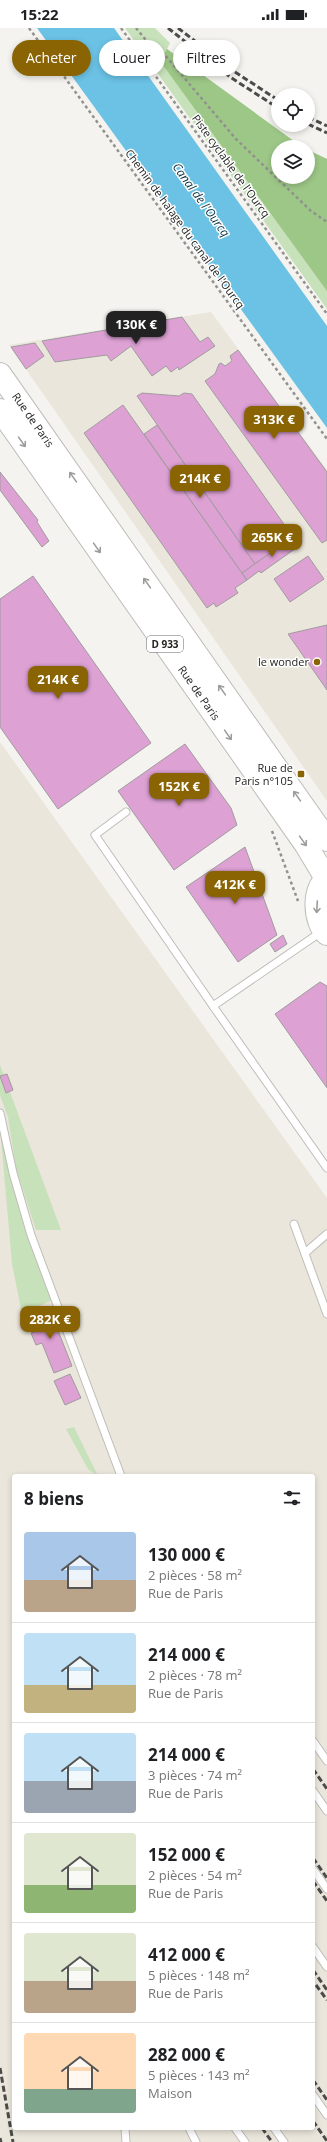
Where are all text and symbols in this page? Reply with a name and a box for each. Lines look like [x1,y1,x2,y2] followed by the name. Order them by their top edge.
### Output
[20,4,59,24] text: 15:22
[12,40,91,76] chip: Acheter
[99,40,165,76] chip: Louer
[173,40,240,76] chip: Filtres
[271,88,315,184] map controls
[271,88,315,132] button: locate
[189,111,274,220] street label: Piste cyclable de l'Ourcq
[271,140,315,184] button: layers
[122,146,248,312] street label: Chemin de halage du canal de l'Ourcq
[169,159,234,240] water label: Canal de l'Ourcq
[103,311,169,345] pin: 130K €
[115,315,157,333] text: 130K €
[9,389,58,450] street label: Rue de Paris
[241,406,307,440] pin: 313K €
[253,410,295,428] text: 313K €
[18,436,26,447] one-way arrow
[167,465,233,499] pin: 214K €
[179,469,221,487] text: 214K €
[69,472,77,483] one-way arrow
[239,524,305,558] pin: 265K €
[251,528,293,546] text: 265K €
[93,543,101,554] one-way arrow
[143,578,151,589] one-way arrow
[147,636,183,652] road number: D 933
[258,654,309,669] place label: le wonder
[312,657,322,667] marker: le wonder
[175,662,224,723] street label: Rue de Paris
[25,666,91,700] pin: 214K €
[37,670,79,688] text: 214K €
[218,685,226,696] one-way arrow
[224,729,232,740] one-way arrow
[235,760,293,788] place label: Rue de Paris n°105
[296,769,306,779] marker: Rue de Paris n°105
[146,773,212,807] pin: 152K €
[158,777,200,795] text: 152K €
[293,791,301,802] one-way arrow
[299,835,307,846] one-way arrow
[202,871,268,905] pin: 412K €
[214,875,256,893] text: 412K €
[314,900,321,913] one-way arrow
[17,1306,83,1340] pin: 282K €
[29,1310,71,1328] text: 282K €
[24,1487,84,1510] text: 8 biens
[281,1487,303,1509] icon: filters
[148,1543,225,1566] text: 130 000 €
[56,1548,104,1596] icon: home
[148,1566,242,1584] text: 2 pièces · 58 m²
[148,1584,223,1602] text: Rue de Paris
[148,1643,225,1666] text: 214 000 €
[56,1649,104,1697] icon: home
[148,1666,242,1684] text: 2 pièces · 78 m²
[148,1684,223,1702] text: Rue de Paris
[148,1743,225,1766] text: 214 000 €
[56,1749,104,1797] icon: home
[148,1766,242,1784] text: 3 pièces · 74 m²
[148,1784,223,1802] text: Rue de Paris
[148,1843,225,1866] text: 152 000 €
[56,1849,104,1897] icon: home
[148,1866,242,1884] text: 2 pièces · 54 m²
[148,1884,223,1902] text: Rue de Paris
[148,1943,225,1966] text: 412 000 €
[56,1949,104,1997] icon: home
[148,1966,249,1984] text: 5 pièces · 148 m²
[148,1984,223,2002] text: Rue de Paris
[148,2043,225,2066] text: 282 000 €
[56,2049,104,2097] icon: home
[148,2066,249,2084] text: 5 pièces · 143 m²
[148,2084,192,2102] text: Maison

